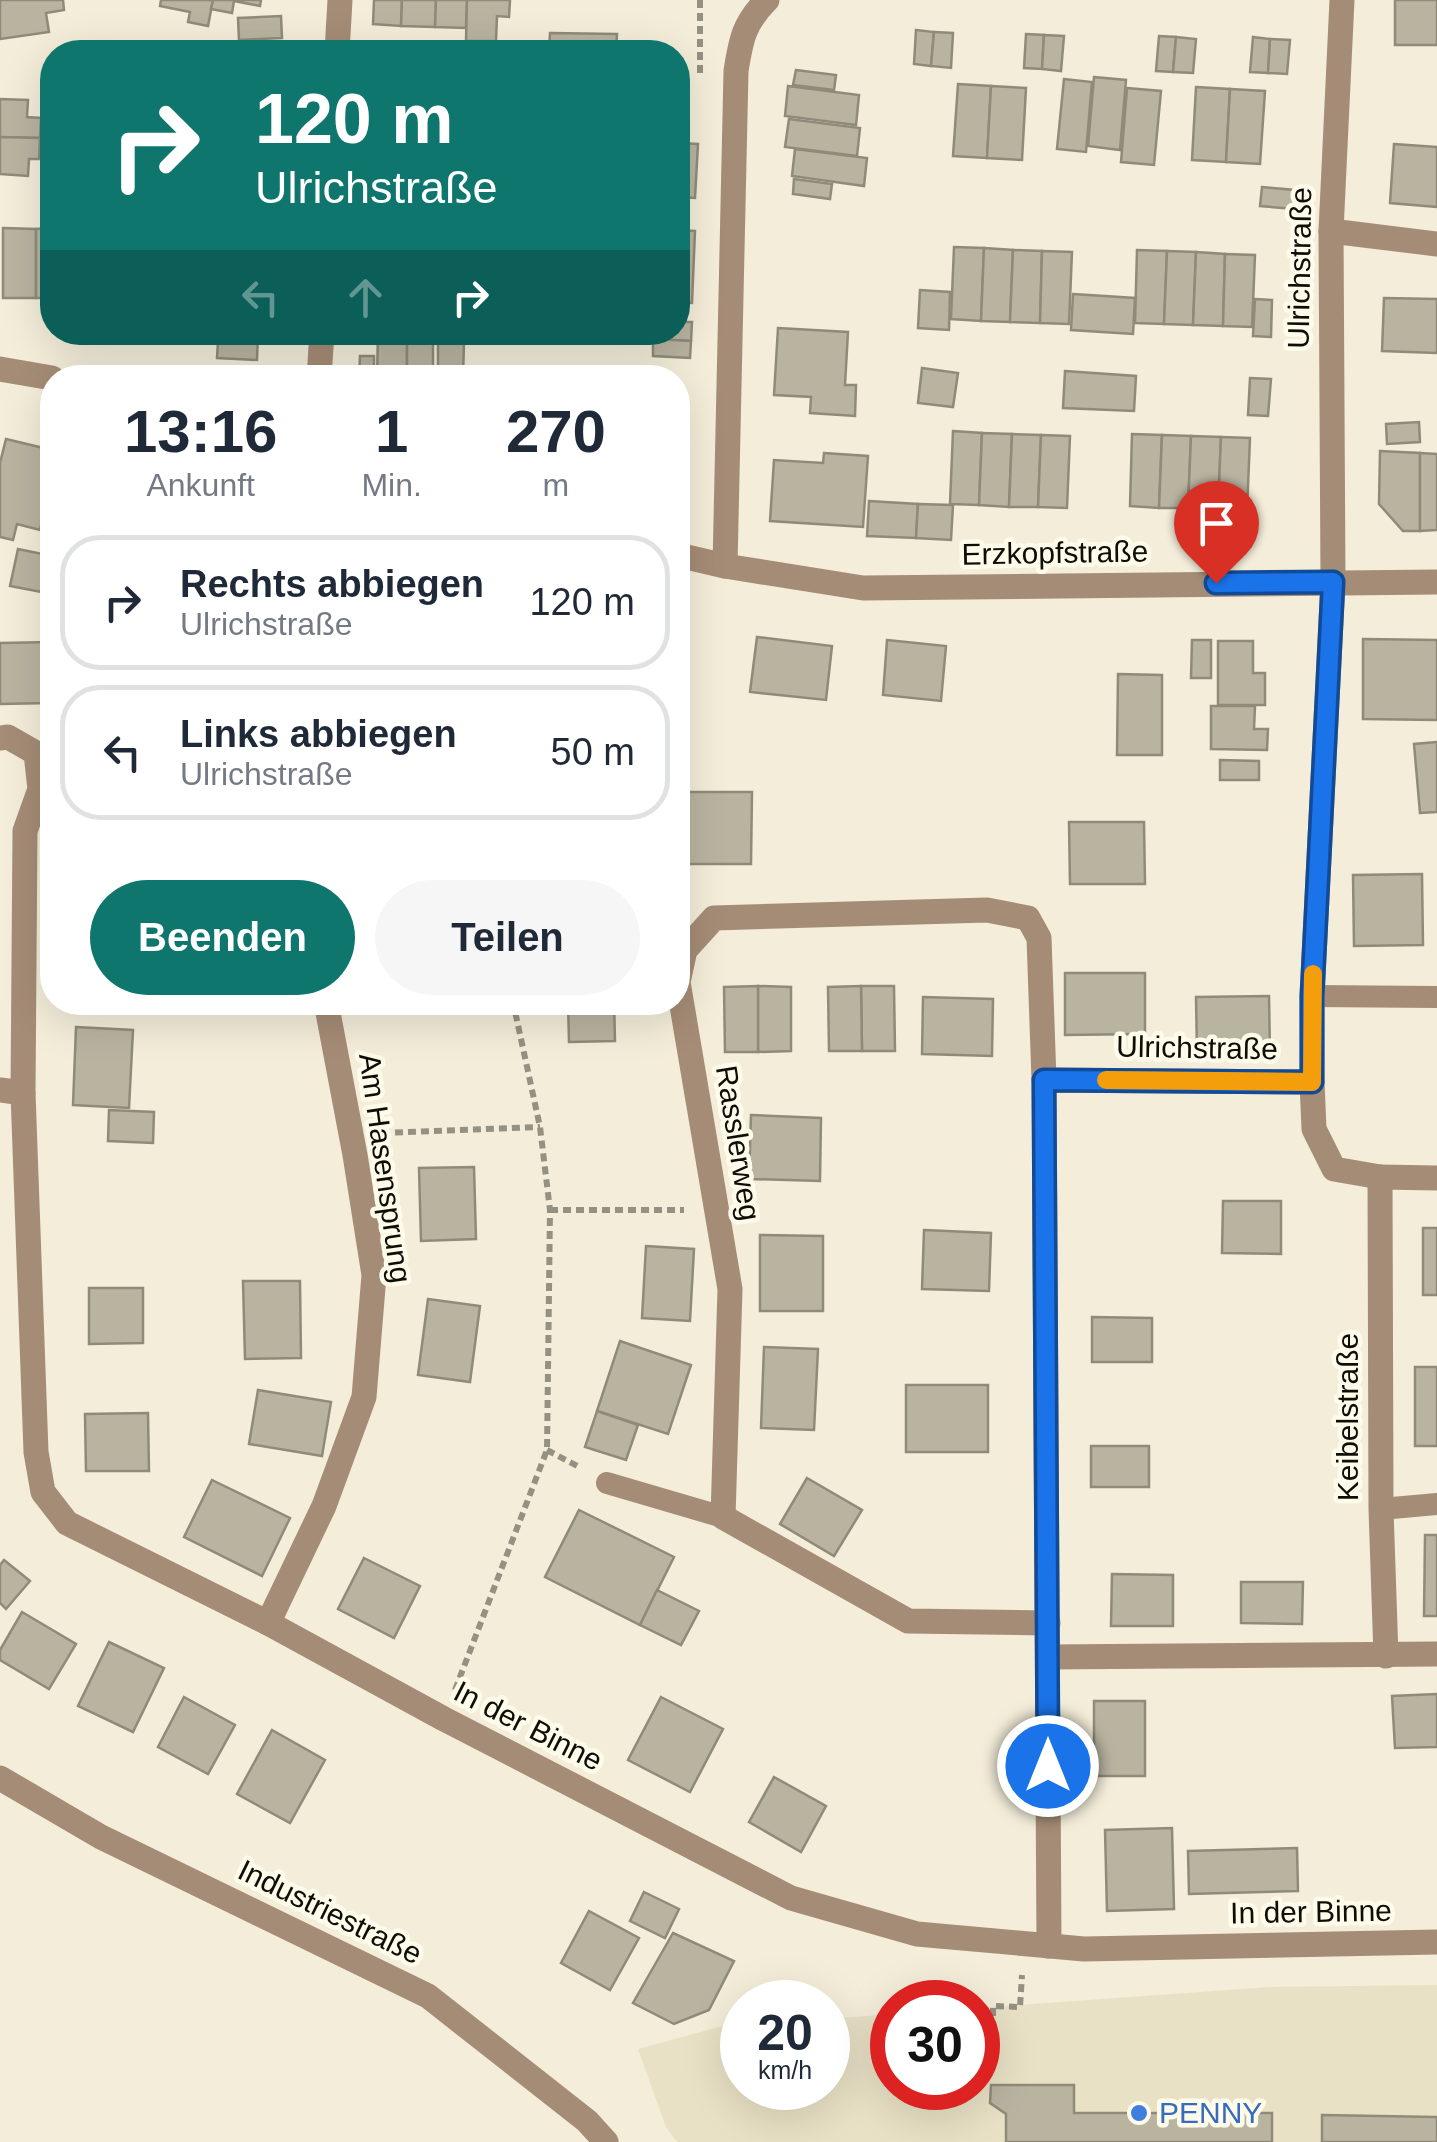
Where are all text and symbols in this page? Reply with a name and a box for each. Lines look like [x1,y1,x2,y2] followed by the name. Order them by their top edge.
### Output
[90,80,220,210] icon: right
[255,80,453,158] text: 120 m
[255,162,498,213] text: Ulrichstraße
[1282,187,1317,349] street label: Ulrichstraße
[233,270,288,325] icon: left
[338,270,393,325] icon: ahead
[443,270,498,325] icon: right
[124,398,277,465] text: 13:16
[375,398,408,465] text: 1
[506,398,606,465] text: 270
[146,467,255,503] text: Ankunft
[361,467,422,503] text: Min.
[543,467,569,503] text: m
[1174,481,1259,584] pin
[1189,496,1244,551] icon: arrive
[961,534,1149,571] street label: Erzkopfstraße
[180,563,484,605] text: Rechts abbiegen
[95,575,150,630] icon: right
[529,581,635,623] text: 120 m
[180,606,352,642] text: Ulrichstraße
[180,713,457,755] text: Links abbiegen
[95,725,150,780] icon: left
[551,731,635,773] text: 50 m
[180,756,352,792] text: Ulrichstraße
[90,880,355,995] button: Beenden
[375,880,640,995] button: Teilen
[1116,1030,1278,1065] street label: Ulrichstraße
[353,1051,418,1285] street label: Am Hasensprung
[710,1063,767,1223] street label: Rasslerweg
[1331,1333,1364,1501] street label: Keibelstraße
[449,1674,608,1777] street label: In der Binne
[996,1714,1100,1818] position arrow
[233,1853,427,1970] street label: Industriestraße
[1230,1894,1392,1929] street label: In der Binne
[870,1980,1000,2110] speed limit sign: 30
[757,2005,813,2061] text: 20
[758,2056,812,2084] text: km/h
[1159,2096,1262,2129] place label: PENNY
[1128,2102,1150,2124] marker: PENNY

